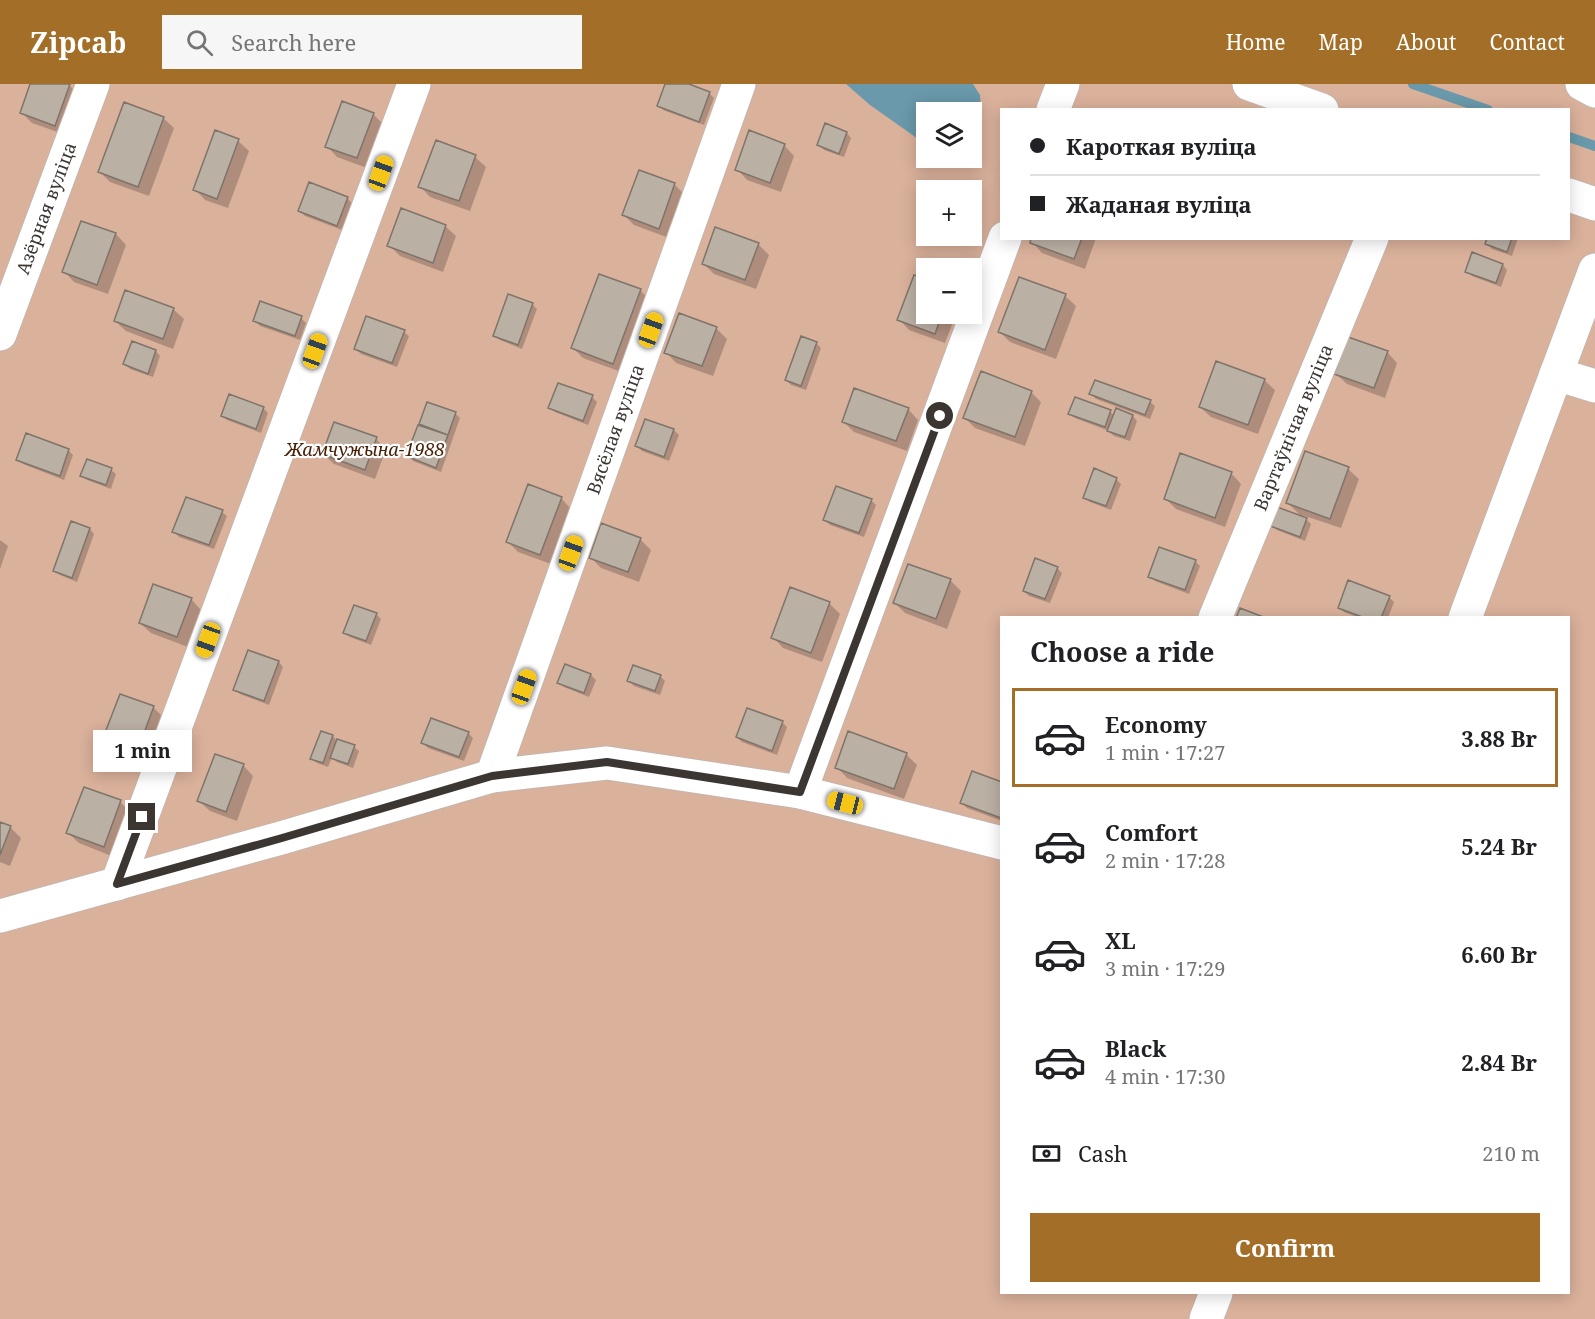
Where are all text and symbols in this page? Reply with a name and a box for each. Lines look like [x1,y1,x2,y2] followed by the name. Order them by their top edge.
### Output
[162,15,582,69] search box
[30,23,126,61] text: Zipcab
[183,26,216,59] icon: search
[231,27,356,57] text: Search here
[1226,28,1286,56] text: Home
[1319,28,1363,56] text: Map
[1396,28,1457,56] text: About
[1490,28,1565,56] text: Contact
[916,102,982,324] map controls
[916,102,982,168] button: layers
[1066,131,1257,161] text: Кароткая вуліца
[10,139,81,278] street label: Азёрная вуліца
[366,153,396,193] car
[916,180,982,246] button: +
[1066,189,1252,219] text: Жаданая вуліца
[916,258,982,324] button: −
[636,310,666,350] car
[300,331,330,371] car
[1248,340,1338,514] street label: Вартаўнічая вуліца
[581,361,649,497] street label: Вясёлая вуліца
[926,402,953,429] route start
[283,437,445,461] park label: Жамчужына-1988
[556,533,586,573] car
[193,620,223,660] car
[1030,633,1215,670] text: Choose a ride
[509,667,539,707] car
[1105,709,1207,739] text: Economy
[1033,711,1087,765] icon: car
[1461,723,1537,753] text: 3.88 Br
[92,730,192,772] callout: 1 min
[114,737,171,764] text: 1 min
[1105,739,1225,766] text: 1 min · 17:27
[825,790,865,816] car
[128,803,155,830] route end
[1105,817,1198,847] text: Comfort
[1033,819,1087,873] icon: car
[1461,831,1537,861] text: 5.24 Br
[1105,847,1225,874] text: 2 min · 17:28
[1105,925,1136,955] text: XL
[1033,927,1087,981] icon: car
[1461,939,1537,969] text: 6.60 Br
[1105,955,1225,982] text: 3 min · 17:29
[1105,1033,1166,1063] text: Black
[1033,1035,1087,1089] icon: car
[1461,1047,1537,1077] text: 2.84 Br
[1105,1063,1225,1090] text: 4 min · 17:30
[1030,1137,1063,1170] icon: cash
[1078,1138,1128,1168] text: Cash
[1482,1140,1540,1167] text: 210 m
[1030,1213,1540,1282] button: Confirm

